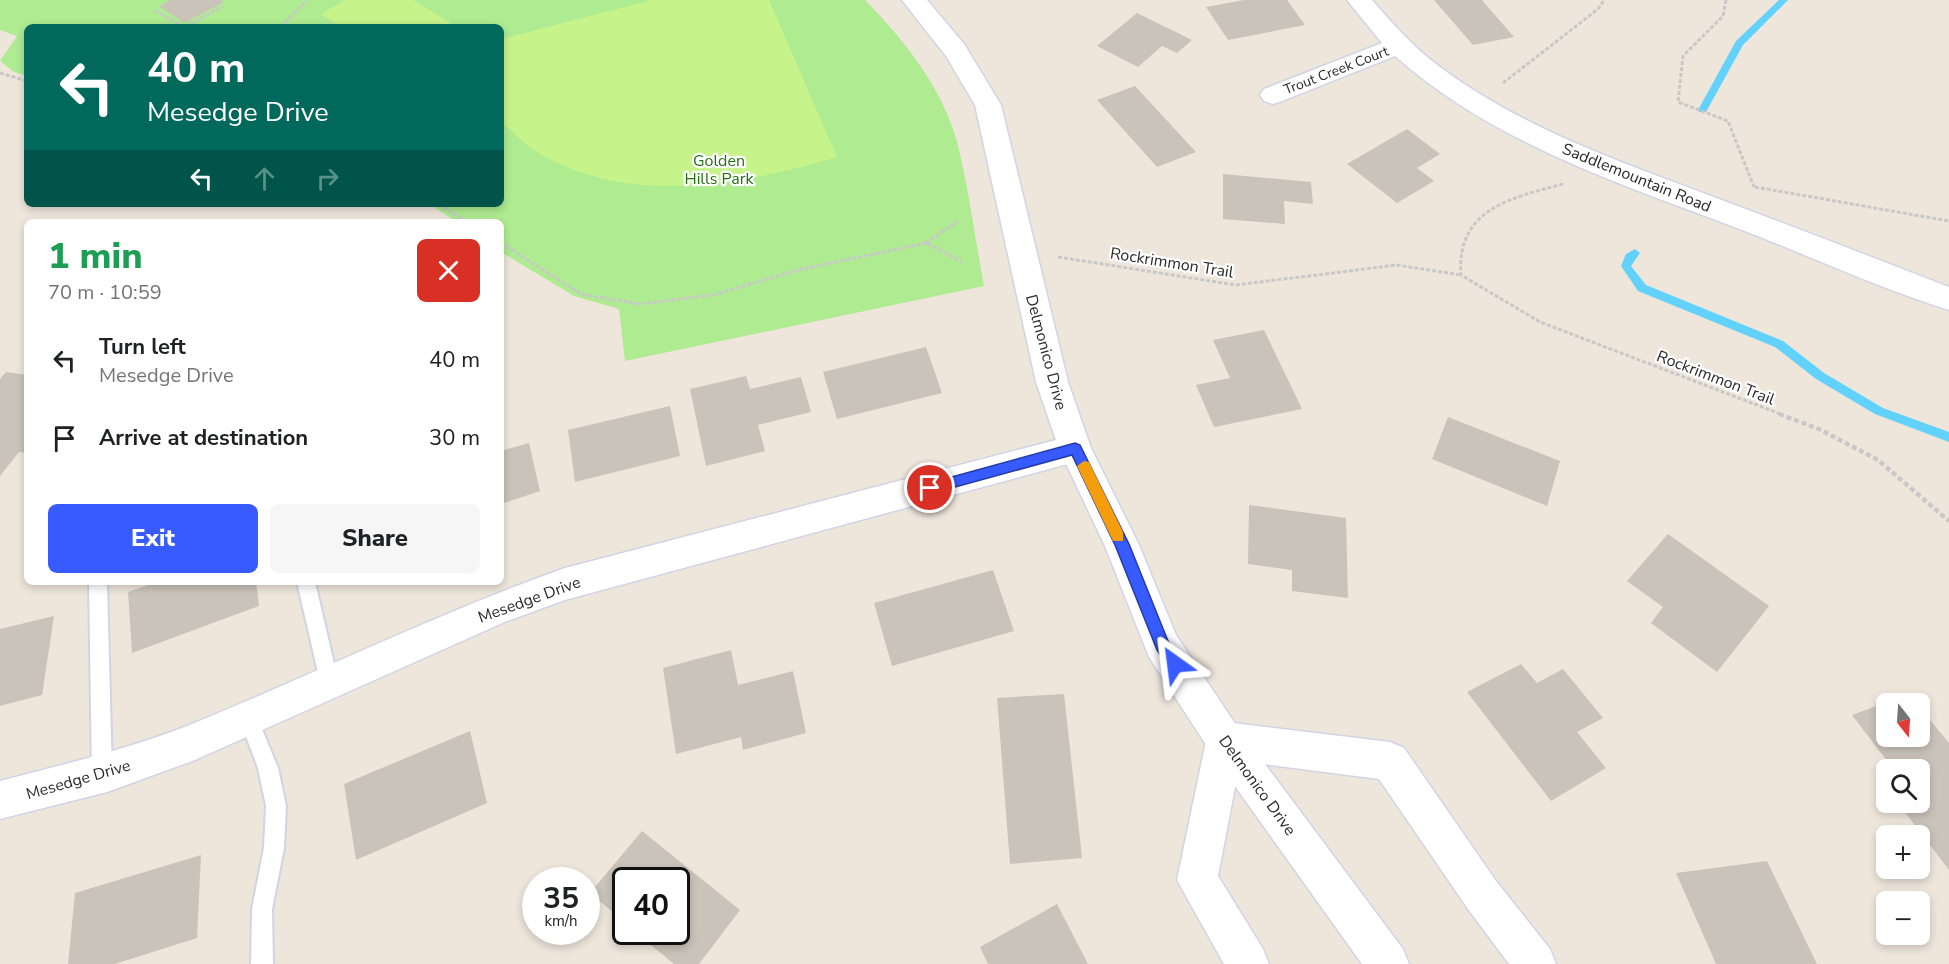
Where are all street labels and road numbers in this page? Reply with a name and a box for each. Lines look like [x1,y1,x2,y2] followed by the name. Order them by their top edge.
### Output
[1281,42,1392,99] street label: Trout Creek Court
[1559,138,1714,218] street label: Saddlemountain Road
[1109,242,1235,284] street label: Rockrimmon Trail
[1020,292,1072,412] street label: Delmonico Drive
[1653,345,1778,411] street label: Rockrimmon Trail
[475,571,584,629] street label: Mesedge Drive
[1213,731,1301,840] street label: Delmonico Drive
[23,755,133,805] street label: Mesedge Drive

